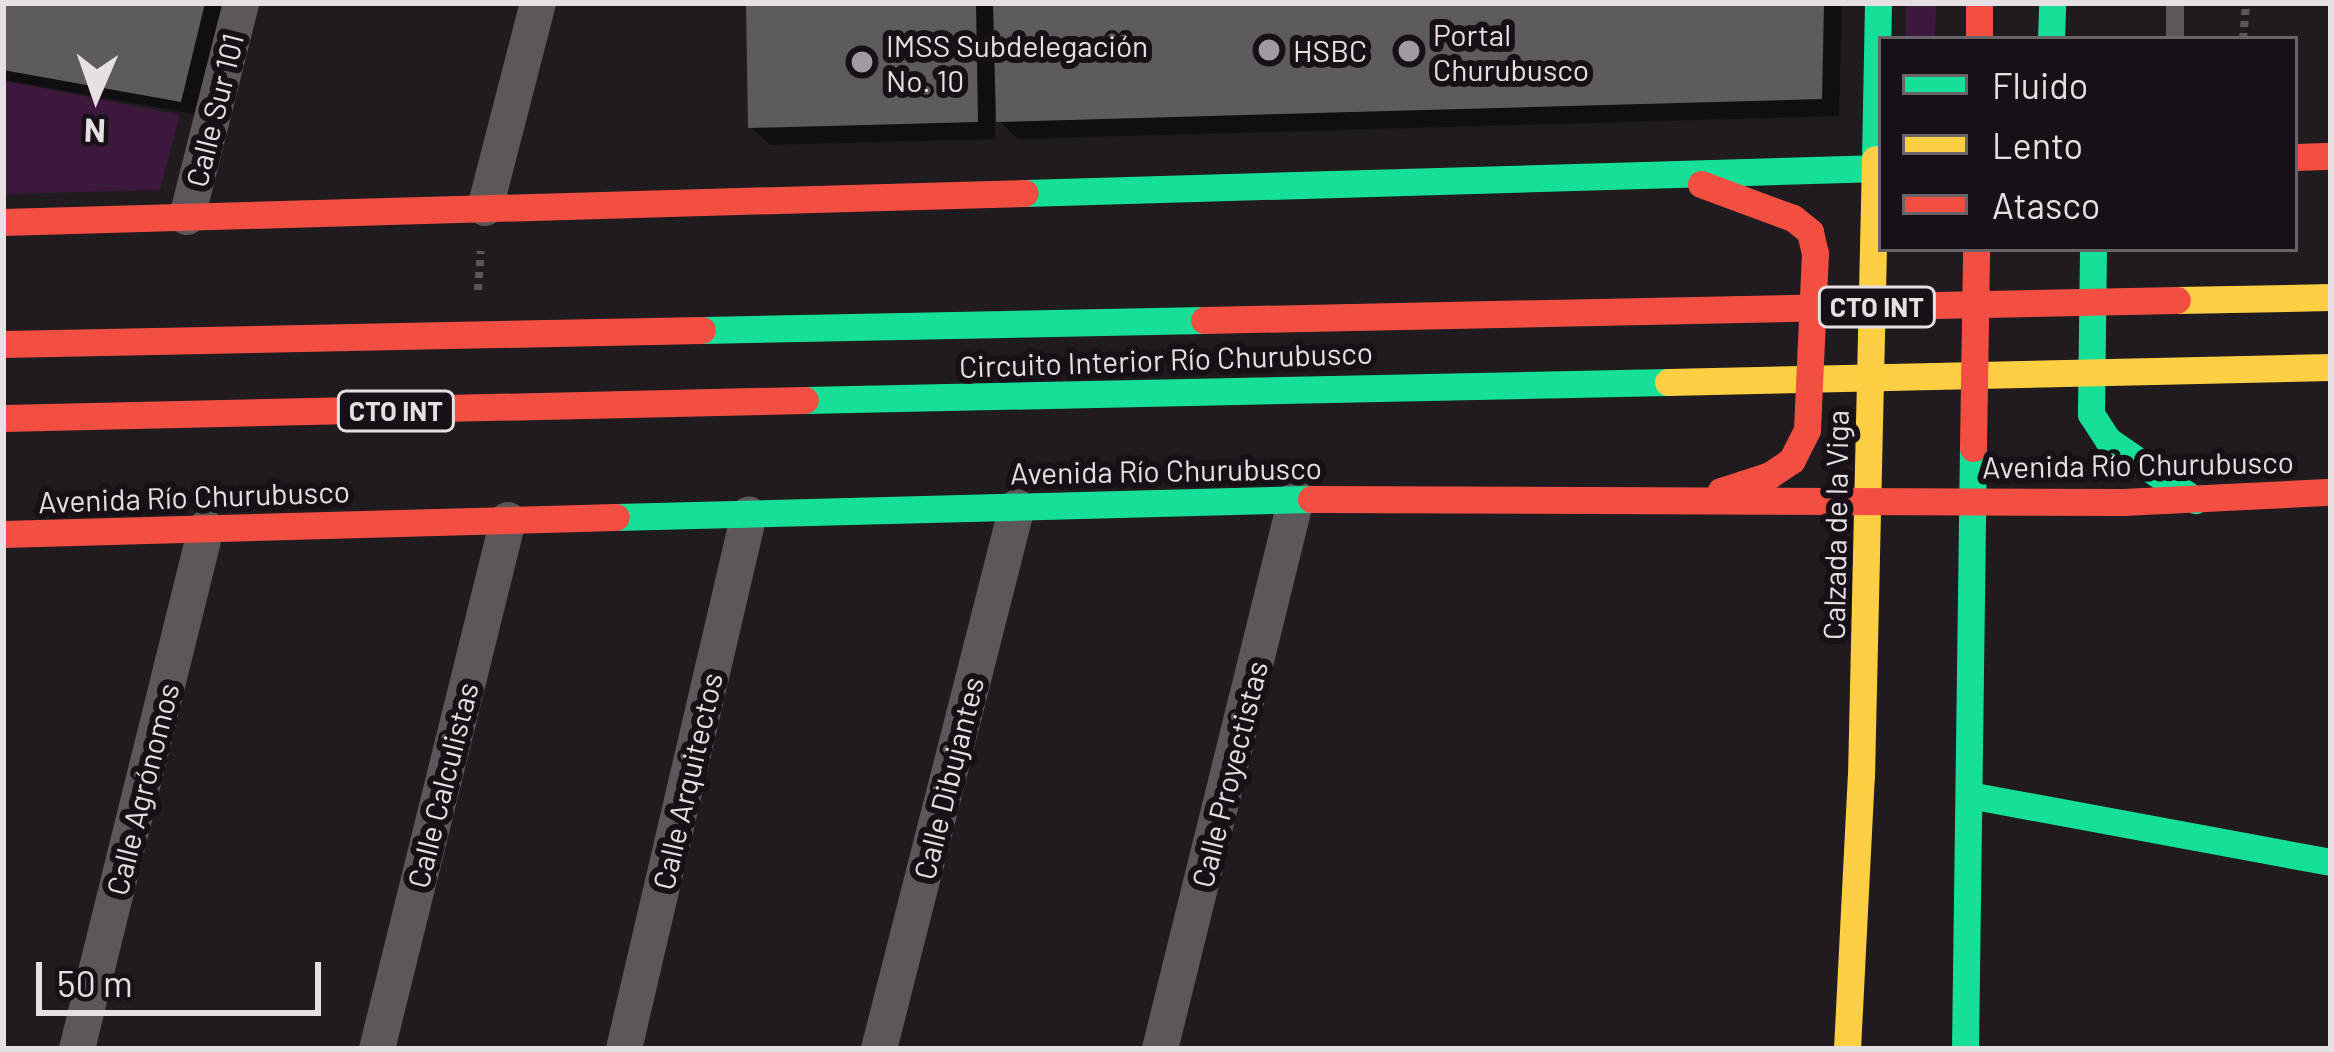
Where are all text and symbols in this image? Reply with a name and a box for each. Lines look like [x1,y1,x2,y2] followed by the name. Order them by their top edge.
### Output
[1433,16,1589,86] place label: Portal Churubusco
[886,27,1148,98] place label: IMSS Subdelegación No. 10
[178,30,250,190] street label: Calle Sur 101
[1293,32,1367,68] place label: HSBC
[36,36,156,156] north arrow
[1878,36,2298,252] legend
[1256,37,1282,63] marker: HSBC
[1396,38,1422,64] marker: Portal Churubusco
[849,49,875,75] marker: IMSS Subdelegación No. 10
[1992,63,2088,106] text: Fluido
[83,112,106,152] text: N
[1992,123,2083,166] text: Lento
[1992,183,2100,226] text: Atasco
[1817,286,1937,328] road number: CTO INT
[958,334,1374,384] street label: Circuito Interior Río Churubusco
[336,390,456,432] road number: CTO INT
[1815,410,1855,640] street label: Calzada de la Viga
[1982,443,2294,485] street label: Avenida Río Churubusco
[1010,449,1322,491] street label: Avenida Río Churubusco
[38,473,350,519] street label: Avenida Río Churubusco
[1183,657,1275,891] street label: Calle Proyectistas
[645,669,729,893] street label: Calle Arquitectos
[905,673,991,883] street label: Calle Dibujantes
[399,678,485,892] street label: Calle Calculistas
[98,679,186,899] street label: Calle Agrónomos
[42,938,327,1012] scale bar
[57,961,133,1004] text: 50 m

